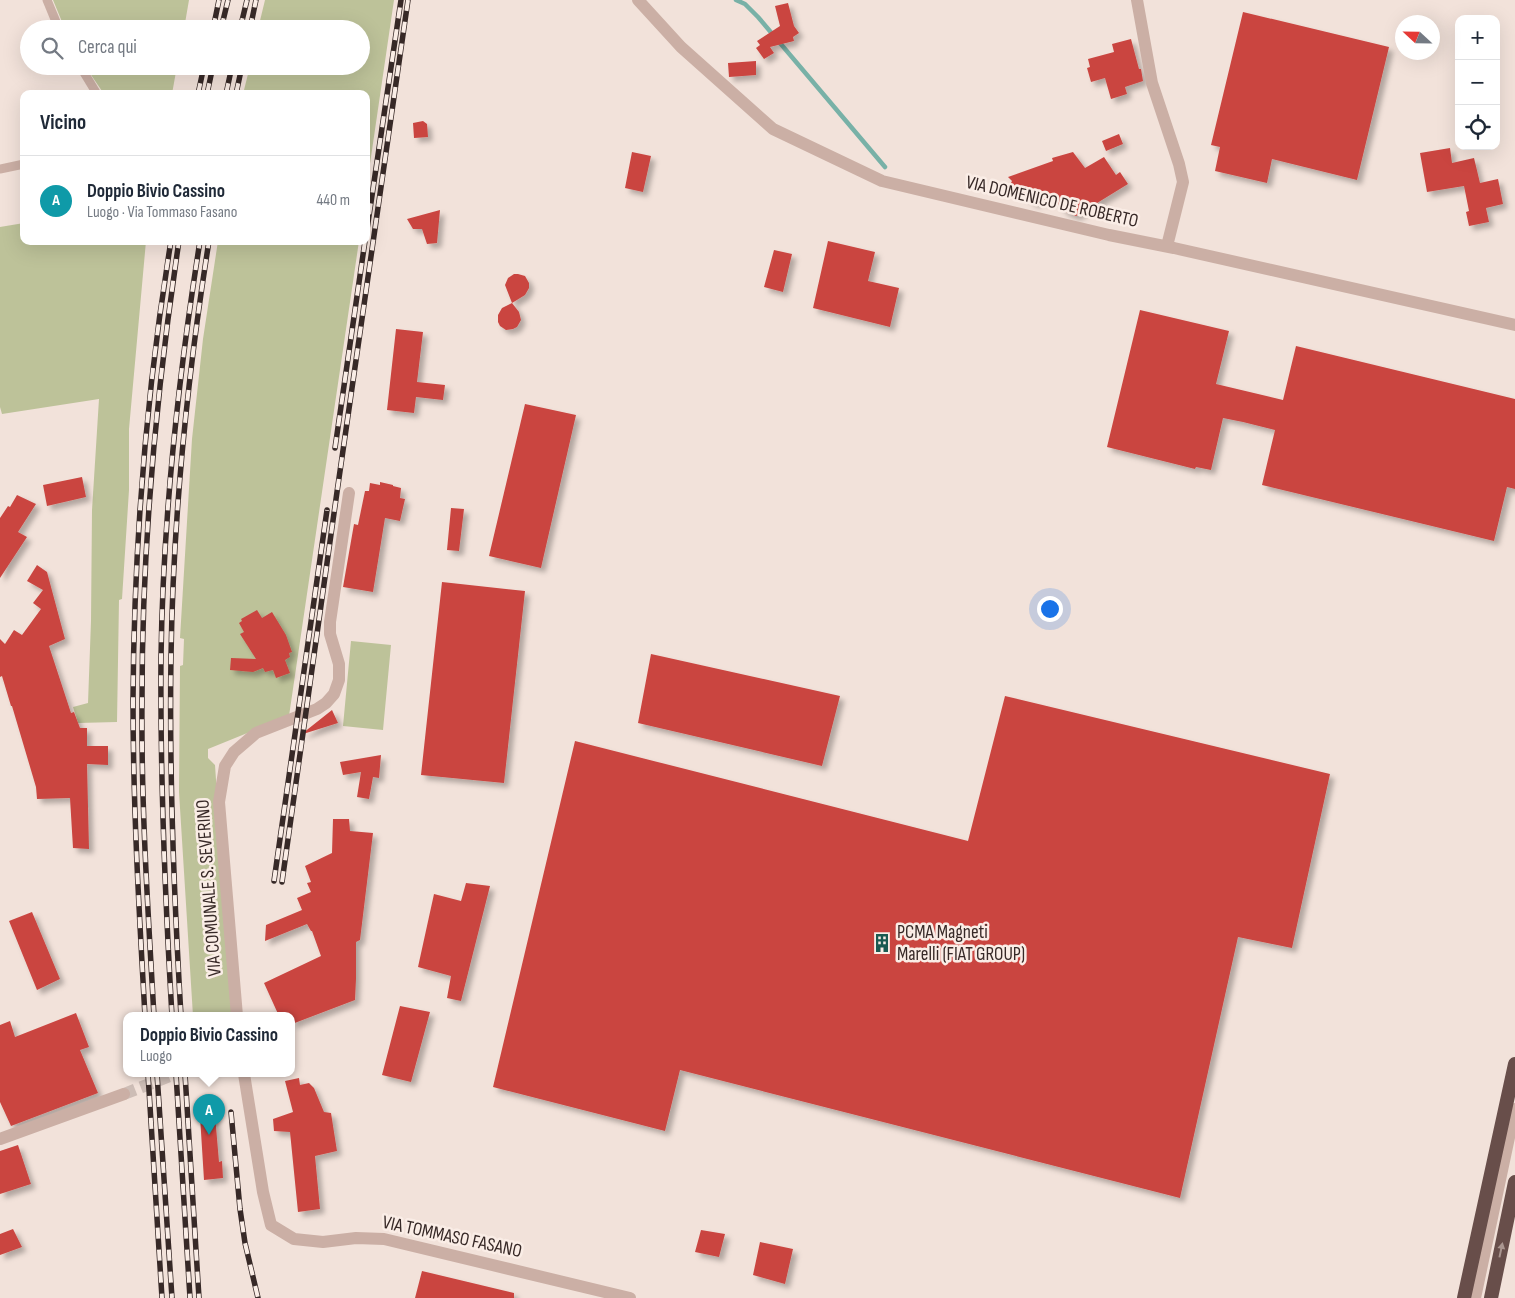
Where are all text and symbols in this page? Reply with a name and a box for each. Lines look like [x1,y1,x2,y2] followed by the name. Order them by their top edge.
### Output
[1395,15,1440,60] north arrow
[1455,15,1500,150] map controls
[1455,15,1500,60] button: +
[20,20,370,75] search box
[38,34,66,62] icon: search
[78,36,137,59] text: Cerca qui
[1455,60,1500,105] button: −
[1455,105,1500,150] button: locate
[40,110,86,135] text: Vicino
[964,171,1140,233] street label: VIA DOMENICO DE ROBERTO
[87,180,225,203] text: Doppio Bivio Cassino
[52,191,60,210] text: A
[317,191,350,210] text: 440 m
[87,203,237,222] text: Luogo · Via Tommaso Fasano
[1037,596,1063,622] your location
[191,799,227,977] street label: VIA COMUNALE S. SEVERINO
[897,921,1025,966] place label: PCMA Magneti Marelli (FIAT GROUP)
[871,932,893,954] building icon: PCMA Magneti Marelli (FIAT GROUP)
[123,1012,295,1077] popup
[140,1024,278,1047] text: Doppio Bivio Cassino
[140,1047,172,1066] text: Luogo
[193,1094,225,1135] pin: A
[380,1211,524,1263] street label: VIA TOMMASO FASANO
[1497,1242,1505,1258] one-way arrow

